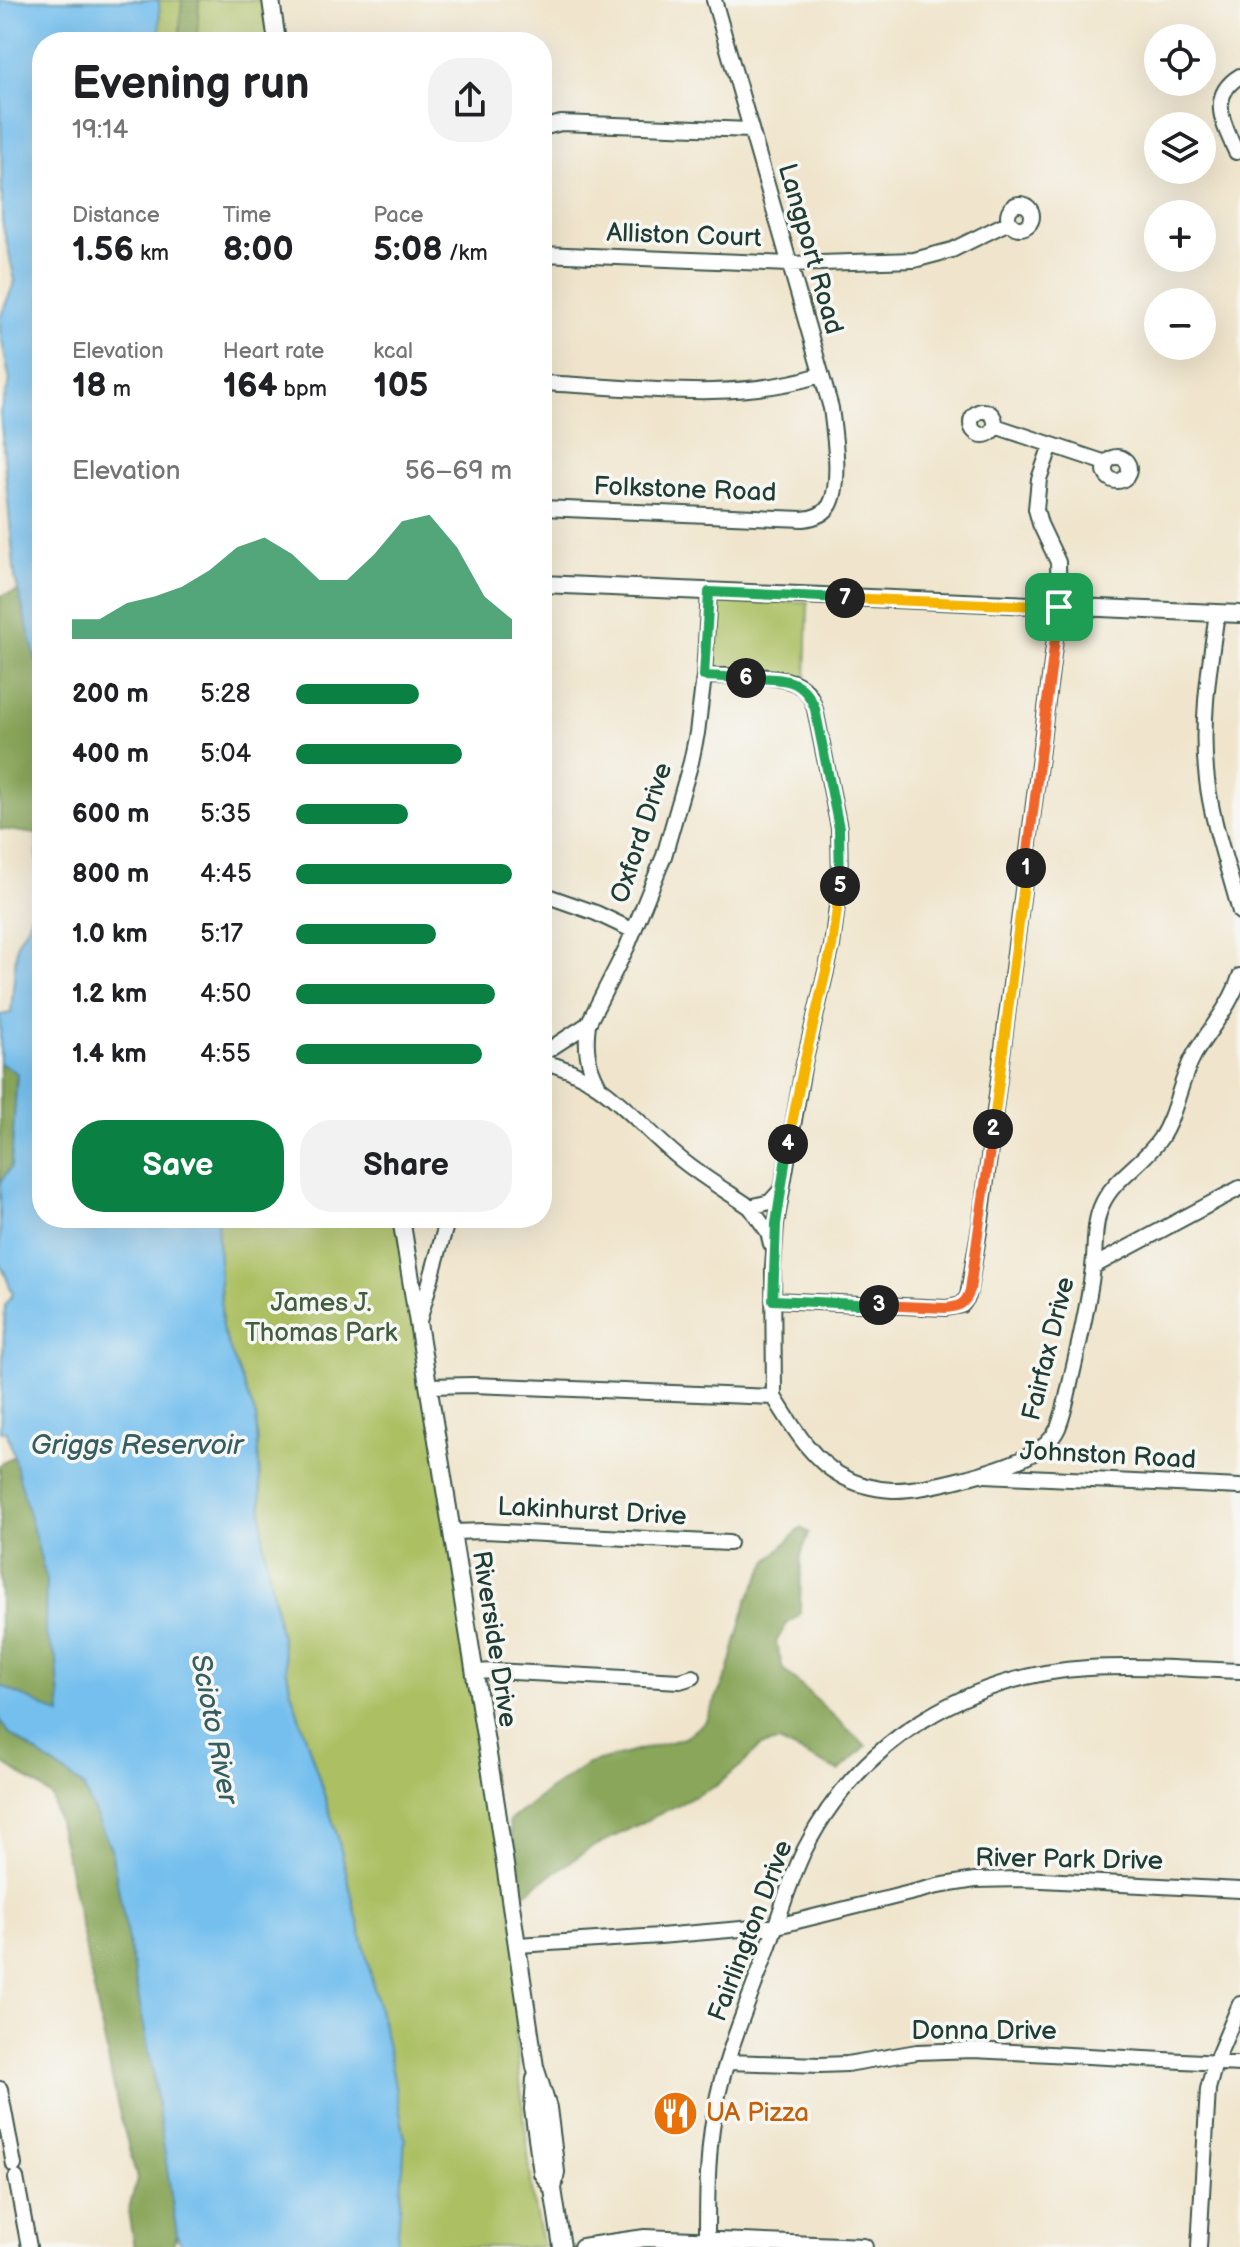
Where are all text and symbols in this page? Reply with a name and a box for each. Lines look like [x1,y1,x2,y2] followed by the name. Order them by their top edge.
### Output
[1144,24,1216,360] map controls
[1144,24,1216,96] button: locate
[72,58,309,111] text: Evening run
[428,58,512,142] button: share
[1144,112,1216,184] button: layers
[72,115,128,146] text: 19:14
[771,160,849,338] street label: Langport Road
[1144,200,1216,272] button: +
[72,202,160,229] text: Distance
[223,202,271,229] text: Time
[373,202,424,229] text: Pace
[606,218,762,254] street label: Alliston Court
[72,229,134,270] text: 1.56
[223,229,294,270] text: 8:00
[373,229,443,270] text: 5:08
[134,240,169,267] text: km
[443,240,488,267] text: /km
[1144,288,1216,360] button: −
[72,338,164,365] text: Elevation
[223,338,324,365] text: Heart rate
[373,338,413,365] text: kcal
[72,365,107,406] text: 18
[223,365,278,406] text: 164
[373,365,428,406] text: 105
[107,376,131,403] text: m
[278,376,327,403] text: bpm
[72,456,180,487] text: Elevation
[405,456,512,487] text: 56–69 m
[593,471,777,509] street label: Folkstone Road
[1025,573,1093,641] pin
[825,578,865,618] pin: 7
[839,584,851,611] text: 7
[1037,585,1081,629] icon: arrive
[726,658,766,698] pin: 6
[739,664,753,691] text: 6
[72,679,149,710] text: 200 m
[200,679,251,710] text: 5:28
[72,739,149,770] text: 400 m
[200,739,251,770] text: 5:04
[605,759,679,907] street label: Oxford Drive
[72,799,149,830] text: 600 m
[200,799,251,830] text: 5:35
[1006,848,1046,888] pin: 1
[1021,854,1031,881] text: 1
[72,859,149,890] text: 800 m
[200,859,252,890] text: 4:45
[820,866,860,906] pin: 5
[834,872,846,899] text: 5
[72,919,148,950] text: 1.0 km
[200,919,243,950] text: 5:17
[72,979,147,1010] text: 1.2 km
[200,979,251,1010] text: 4:50
[72,1039,147,1070] text: 1.4 km
[200,1039,251,1070] text: 4:55
[973,1109,1013,1149] pin: 2
[986,1115,1000,1142] text: 2
[72,1120,284,1212] button: Save
[300,1120,512,1212] button: Share
[768,1124,808,1164] pin: 4
[782,1130,794,1157] text: 4
[1016,1274,1082,1424] street label: Fairfax Drive
[859,1285,899,1325] pin: 3
[245,1288,397,1349] park label: James J. Thomas Park
[873,1291,885,1318] text: 3
[31,1429,245,1462] water label: Griggs Reservoir
[1019,1436,1197,1476] street label: Johnston Road
[497,1492,687,1532] street label: Lakinhurst Drive
[465,1549,523,1729] street label: Riverside Drive
[183,1651,245,1809] water label: Scioto River
[702,1836,800,2026] street label: Fairlington Drive
[975,1843,1163,1877] street label: River Park Drive
[911,2016,1057,2047] street label: Donna Drive
[651,2089,699,2137] restaurant icon: UA Pizza
[706,2098,809,2129] place label: UA Pizza

